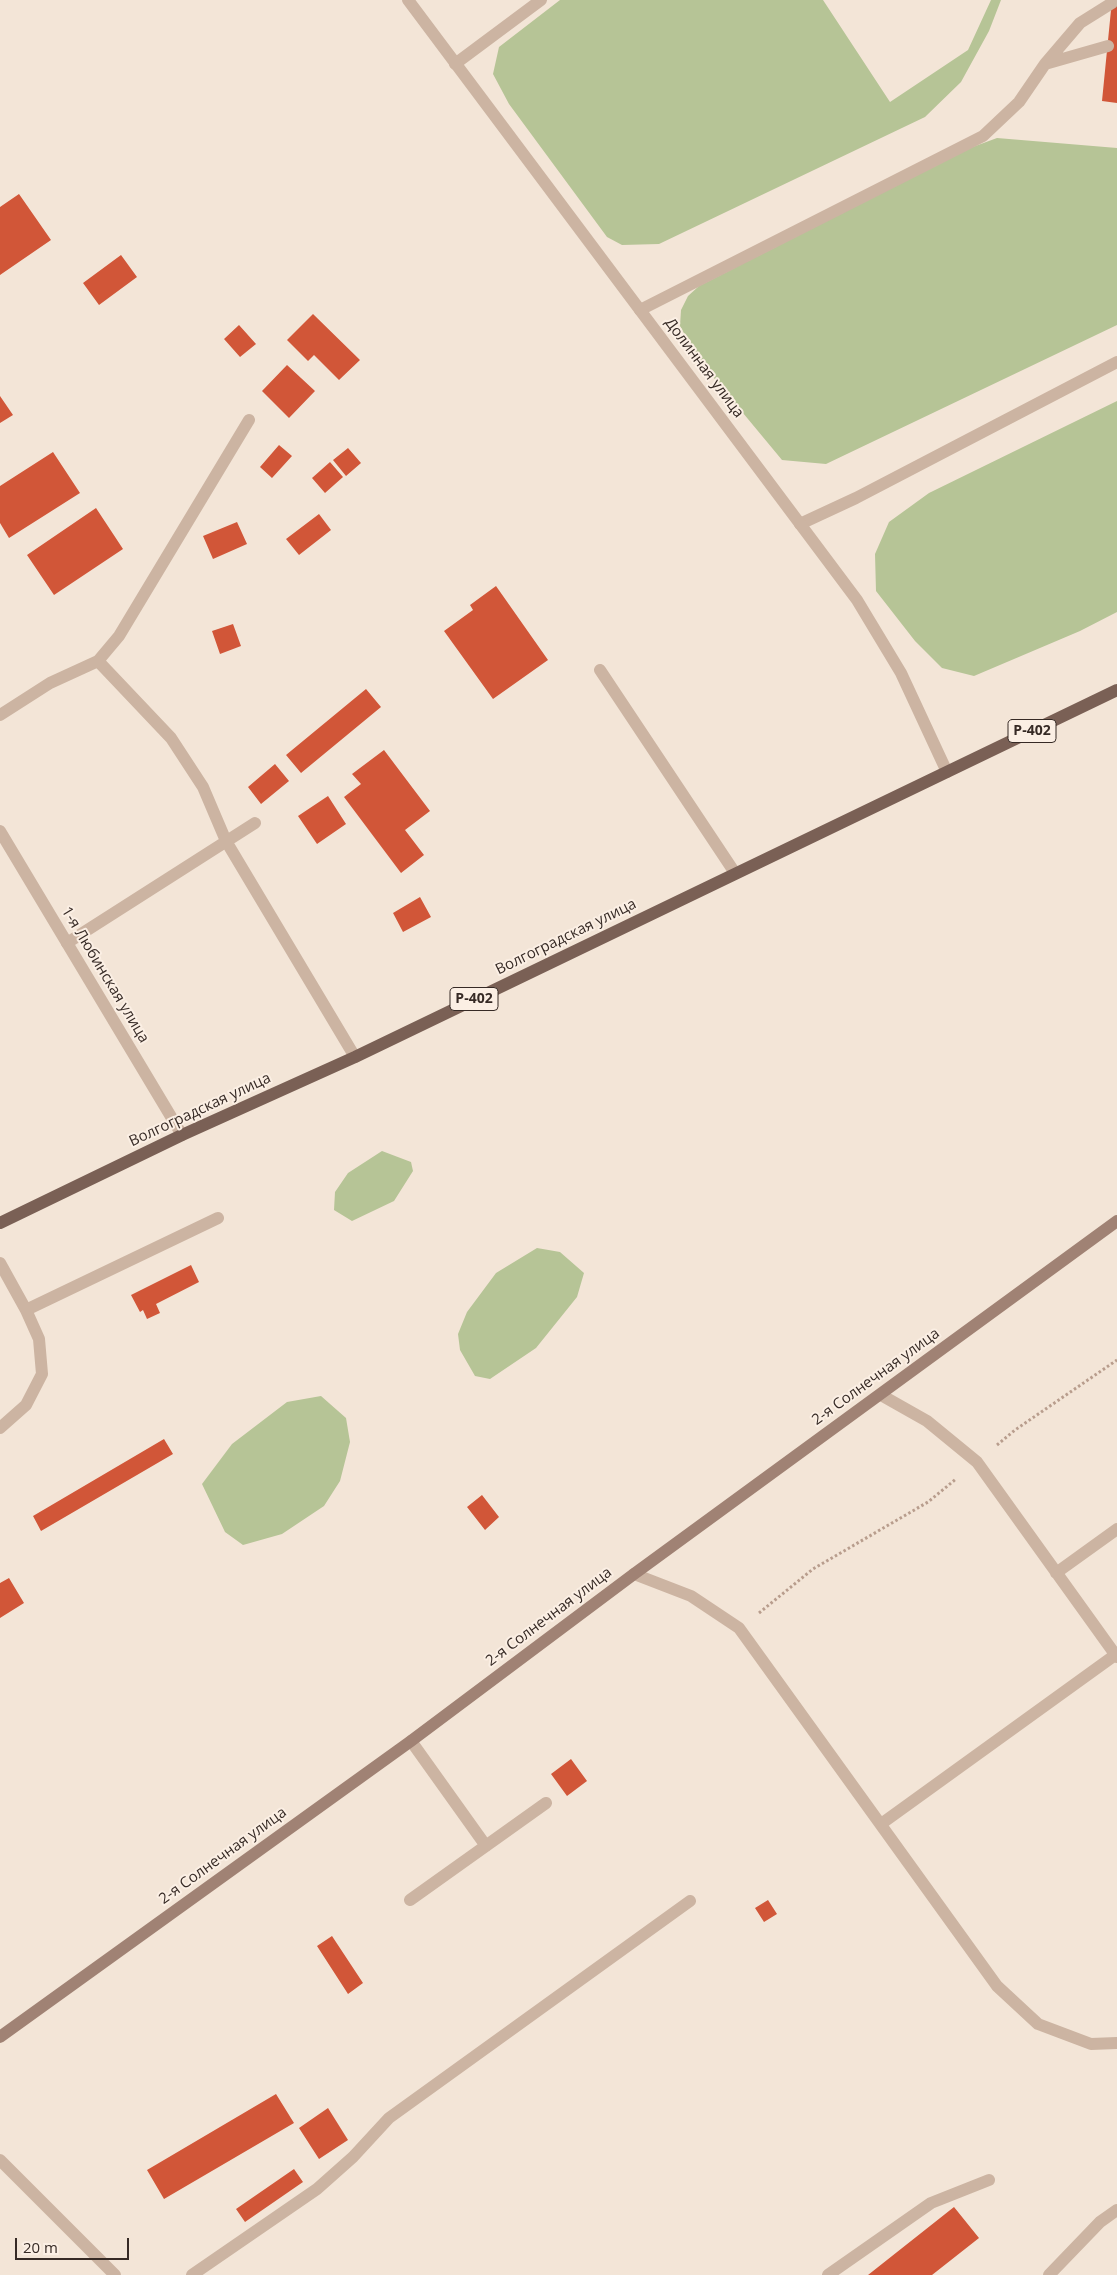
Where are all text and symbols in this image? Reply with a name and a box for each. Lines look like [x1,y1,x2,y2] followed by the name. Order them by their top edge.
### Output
[661,315,747,421] street label: Долинная улица
[1008,719,1056,742] road number: Р-402
[493,895,639,979] street label: Волгоградская улица
[57,904,153,1046] street label: 1-я Любинская улица
[450,988,498,1011] road number: Р-402
[126,1069,274,1151] street label: Волгоградская улица
[809,1325,943,1429] street label: 2-я Солнечная улица
[482,1564,616,1670] street label: 2-я Солнечная улица
[156,1804,290,1908] street label: 2-я Солнечная улица
[18,2228,131,2260] scale bar
[23,2237,58,2257] text: 20 m

